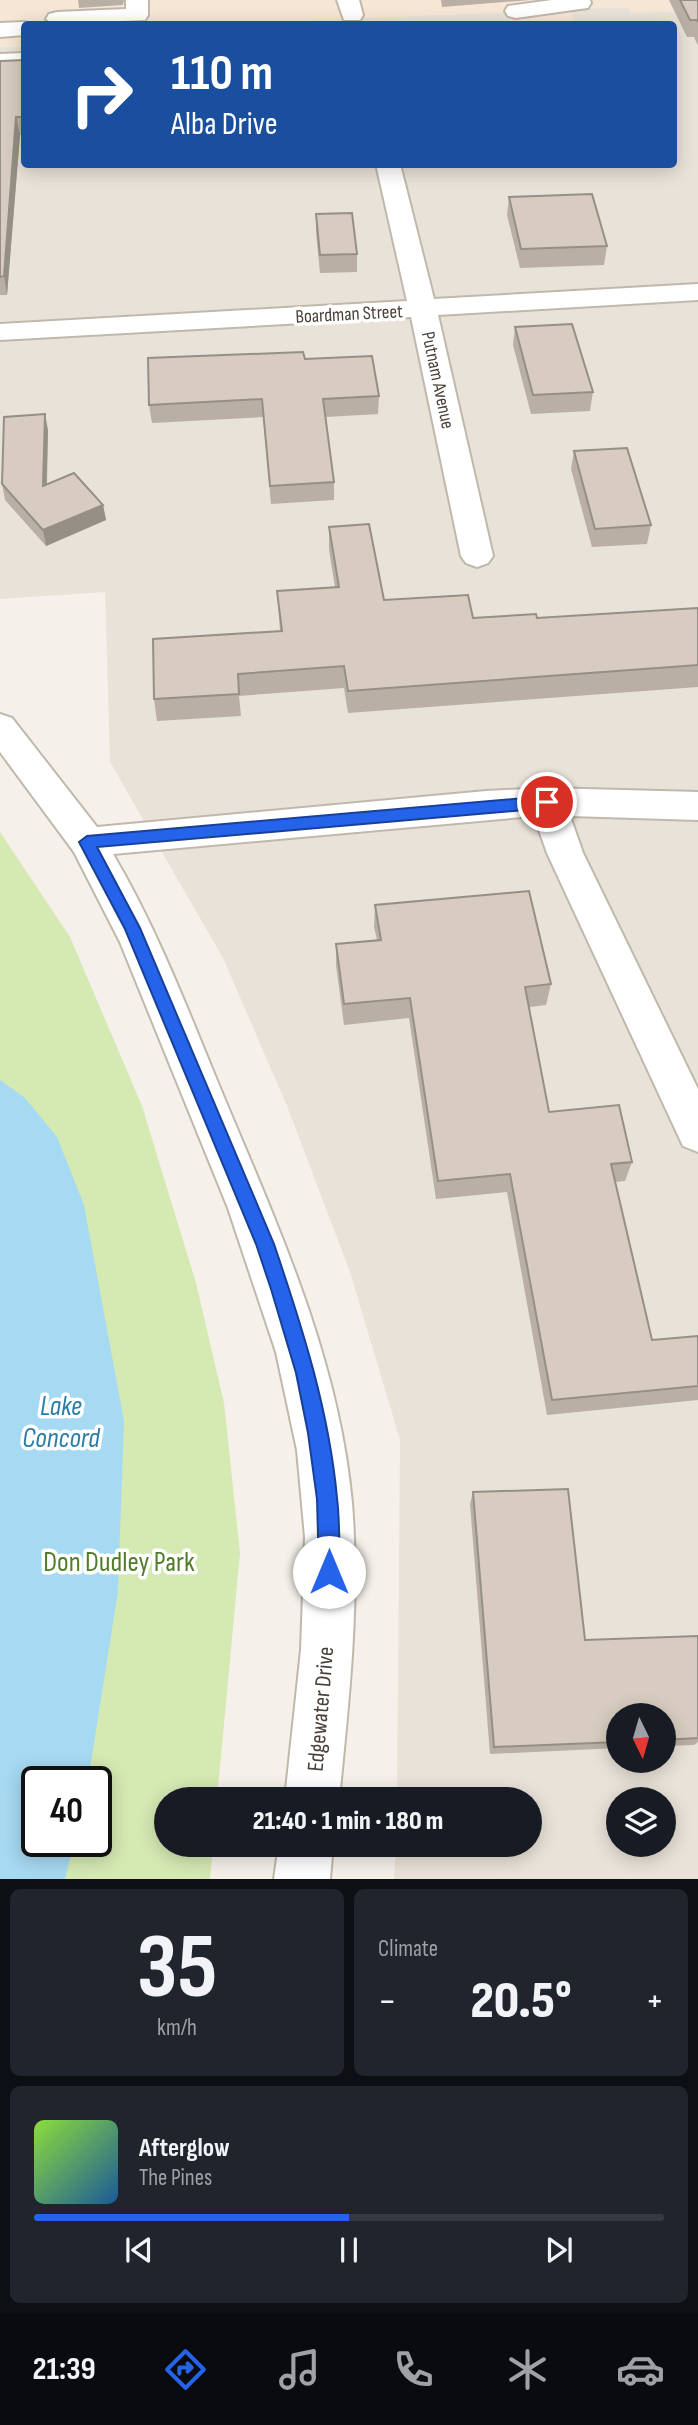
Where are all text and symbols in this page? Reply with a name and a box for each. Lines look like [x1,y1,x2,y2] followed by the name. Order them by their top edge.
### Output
[171,45,273,104] text: 110 m
[56,49,147,140] icon: right
[171,105,278,144] text: Alba Drive
[295,300,404,329] street label: Boardman Street
[416,330,459,431] street label: Putnam Avenue
[517,772,577,832] pin
[528,783,566,821] icon: arrive
[22,1390,101,1455] water label: Lake Concord
[292,1535,366,1609] position arrow
[43,1546,195,1579] park label: Don Dudley Park
[302,1646,340,1773] street label: Edgewater Drive
[606,1703,676,1773] north arrow
[606,1703,676,1857] map controls
[21,1766,112,1857] speed limit sign: 40
[606,1787,676,1857] button: layers
[253,1806,443,1837] text: 21:40 · 1 min · 180 m
[137,1914,217,2023] text: 35
[378,1935,438,1963] text: Climate
[470,1970,572,2033] text: 20.5°
[378,1979,397,2024] text: −
[645,1979,664,2024] text: +
[157,2014,197,2042] text: km/h
[139,2133,230,2164] text: Afterglow
[139,2164,212,2192] text: The Pines
[120,2231,158,2269] icon: previous
[330,2231,368,2269] icon: pause
[540,2231,578,2269] icon: next
[161,2345,210,2394] icon: directions
[275,2345,324,2394] icon: music
[389,2345,438,2394] icon: phone
[503,2345,552,2394] icon: climate
[616,2345,665,2394] icon: car
[32,2350,96,2389] text: 21:39

